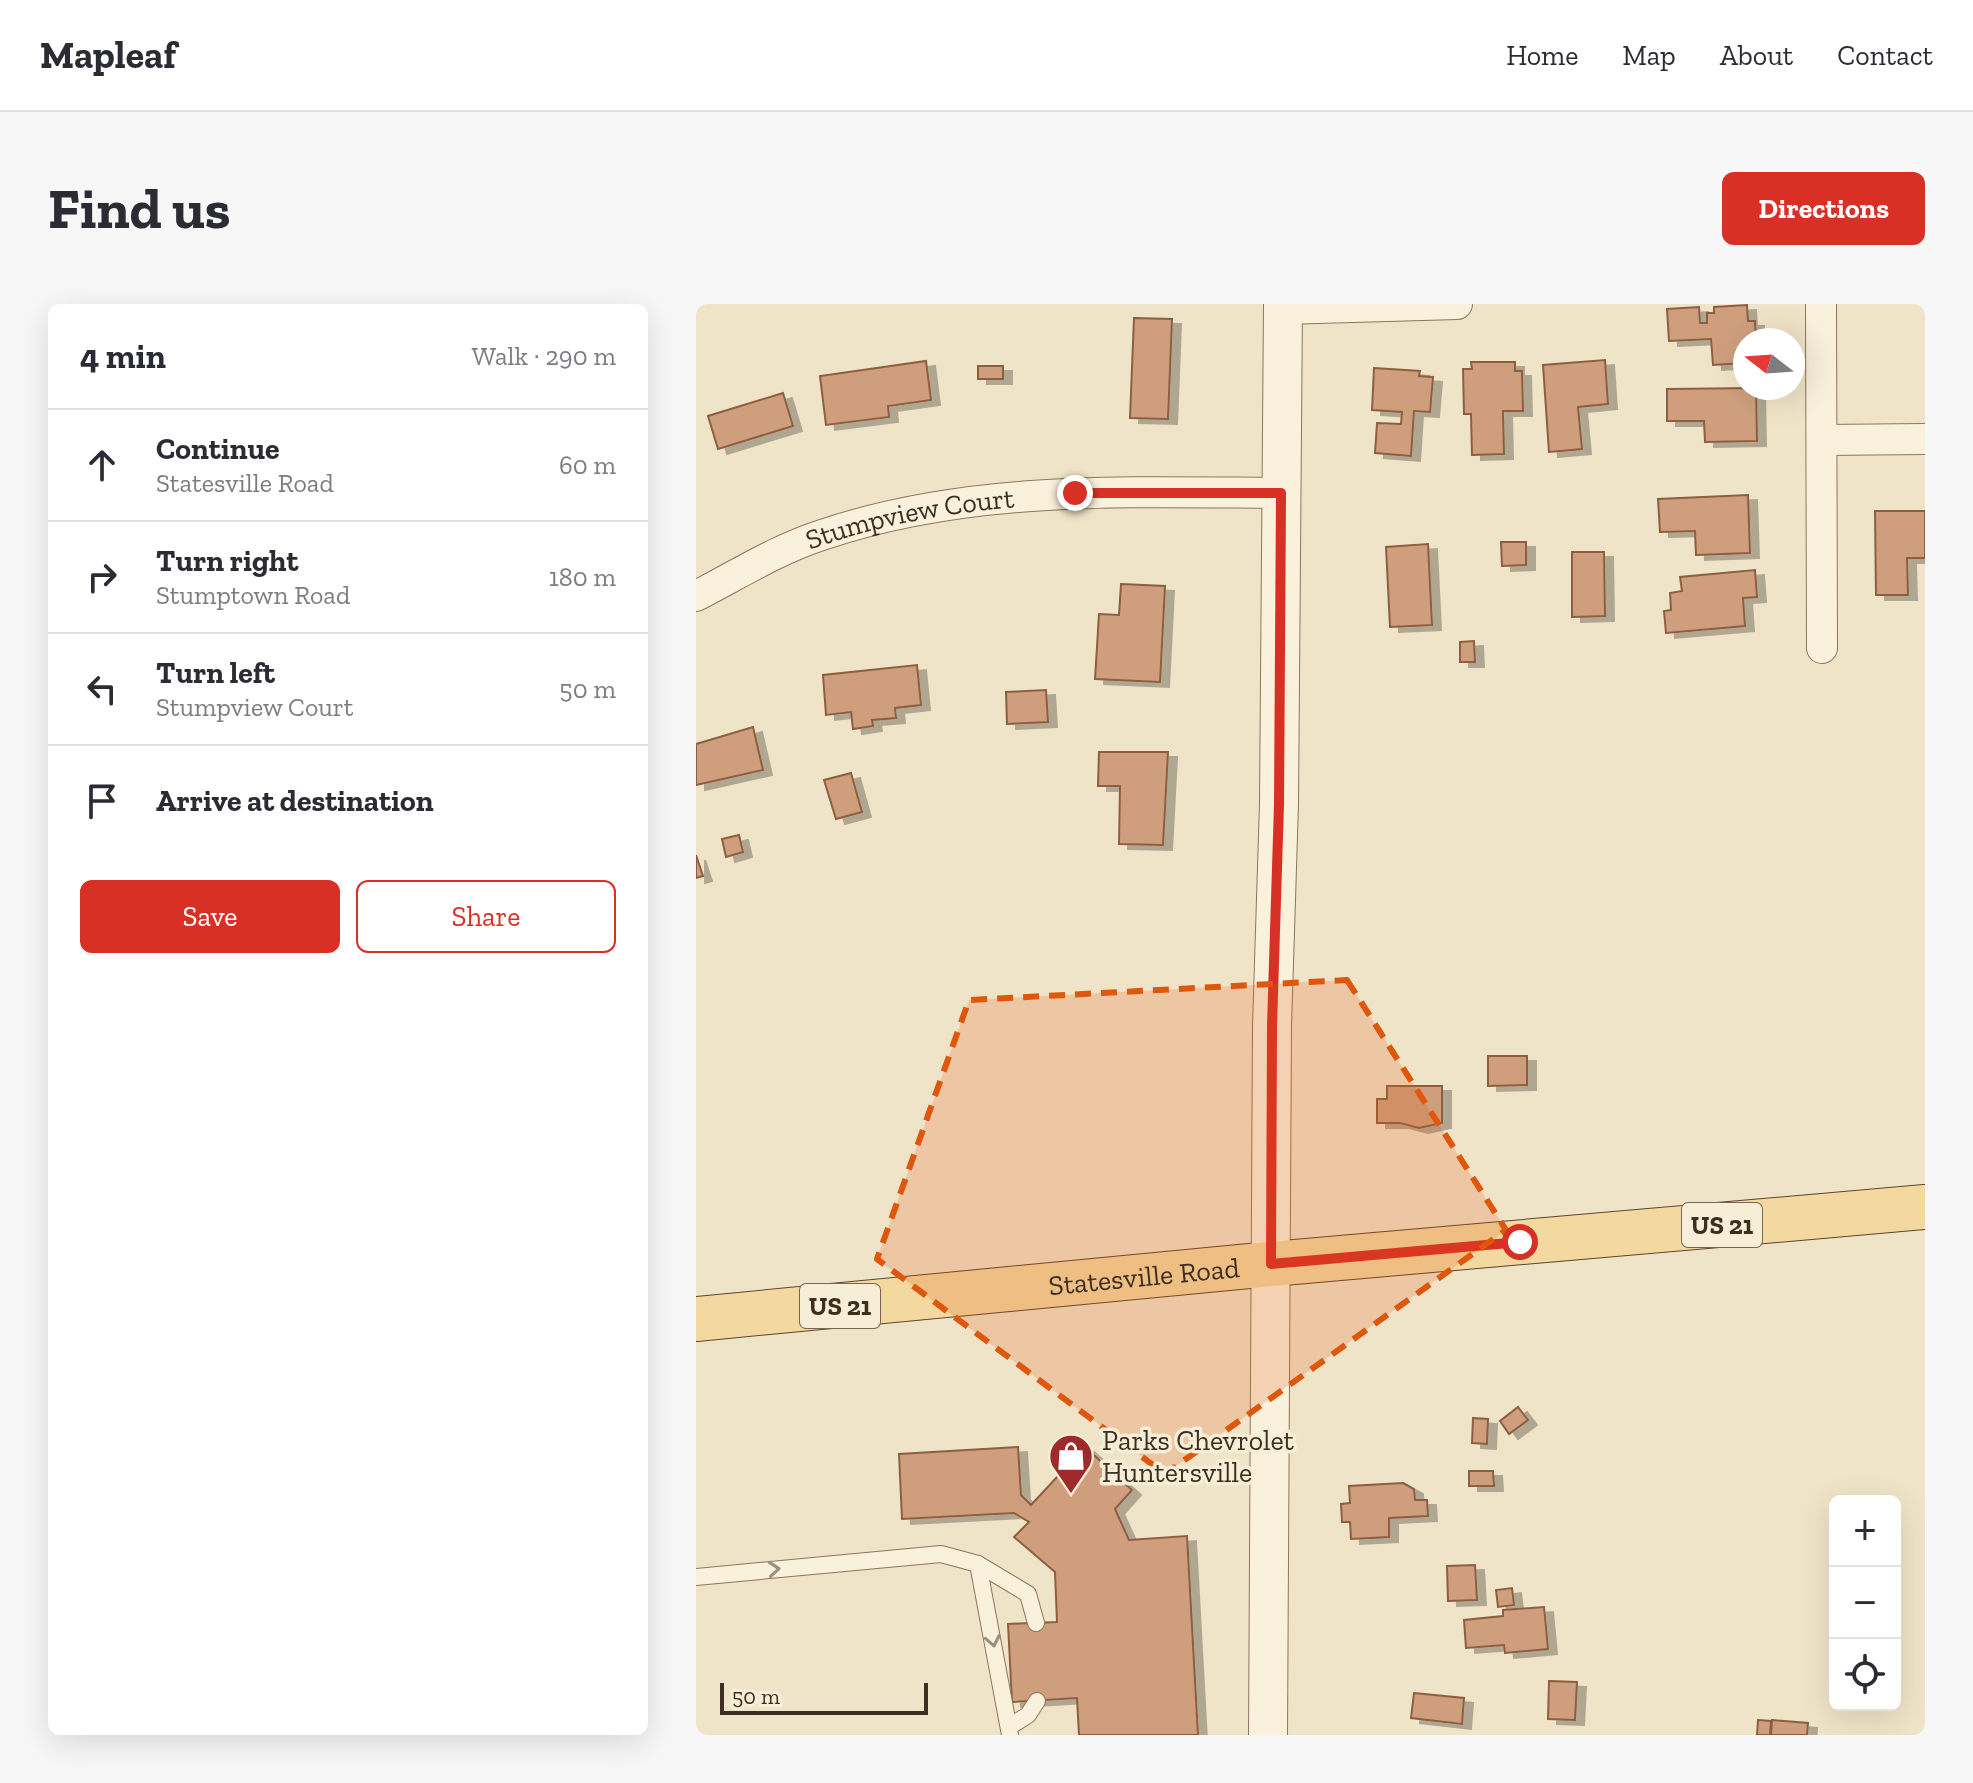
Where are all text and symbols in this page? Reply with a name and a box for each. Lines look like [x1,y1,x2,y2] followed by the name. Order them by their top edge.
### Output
[40,32,176,78] text: Mapleaf
[1506,39,1578,72] text: Home
[1622,39,1676,72] text: Map
[1720,39,1793,72] text: About
[1837,39,1933,72] text: Contact
[1722,172,1925,245] button: Directions
[48,175,231,242] text: Find us
[1733,328,1805,400] north arrow
[80,336,166,377] text: 4 min
[472,340,616,372] text: Walk · 290 m
[156,431,280,467] text: Continue
[80,443,124,487] icon: ahead
[559,449,616,481] text: 60 m
[156,467,334,499] text: Statesville Road
[1057,475,1093,511] route end
[801,481,1016,556] street label: Stumpview Court
[156,543,298,579] text: Turn right
[80,555,124,599] icon: right
[549,561,616,593] text: 180 m
[156,579,350,611] text: Stumptown Road
[156,655,275,691] text: Turn left
[80,667,124,711] icon: left
[559,673,616,705] text: 50 m
[156,691,353,723] text: Stumpview Court
[80,779,124,823] icon: arrive
[156,783,433,819] text: Arrive at destination
[80,880,340,953] button: Save
[356,880,616,953] button: Share
[1682,1203,1762,1247] road number: US 21
[1502,1224,1538,1260] route start
[1047,1251,1241,1302] street label: Statesville Road
[800,1284,880,1328] road number: US 21
[1102,1424,1295,1489] place label: Parks Chevrolet Huntersville
[1047,1432,1095,1495] shop icon: Parks Chevrolet Huntersville
[1829,1495,1901,1711] map controls
[1829,1495,1901,1567] button: +
[768,1561,781,1578] one-way arrow
[1829,1567,1901,1639] button: −
[983,1634,1000,1648] one-way arrow
[1829,1639,1901,1711] button: locate
[720,1679,928,1715] scale bar
[732,1683,780,1710] text: 50 m

